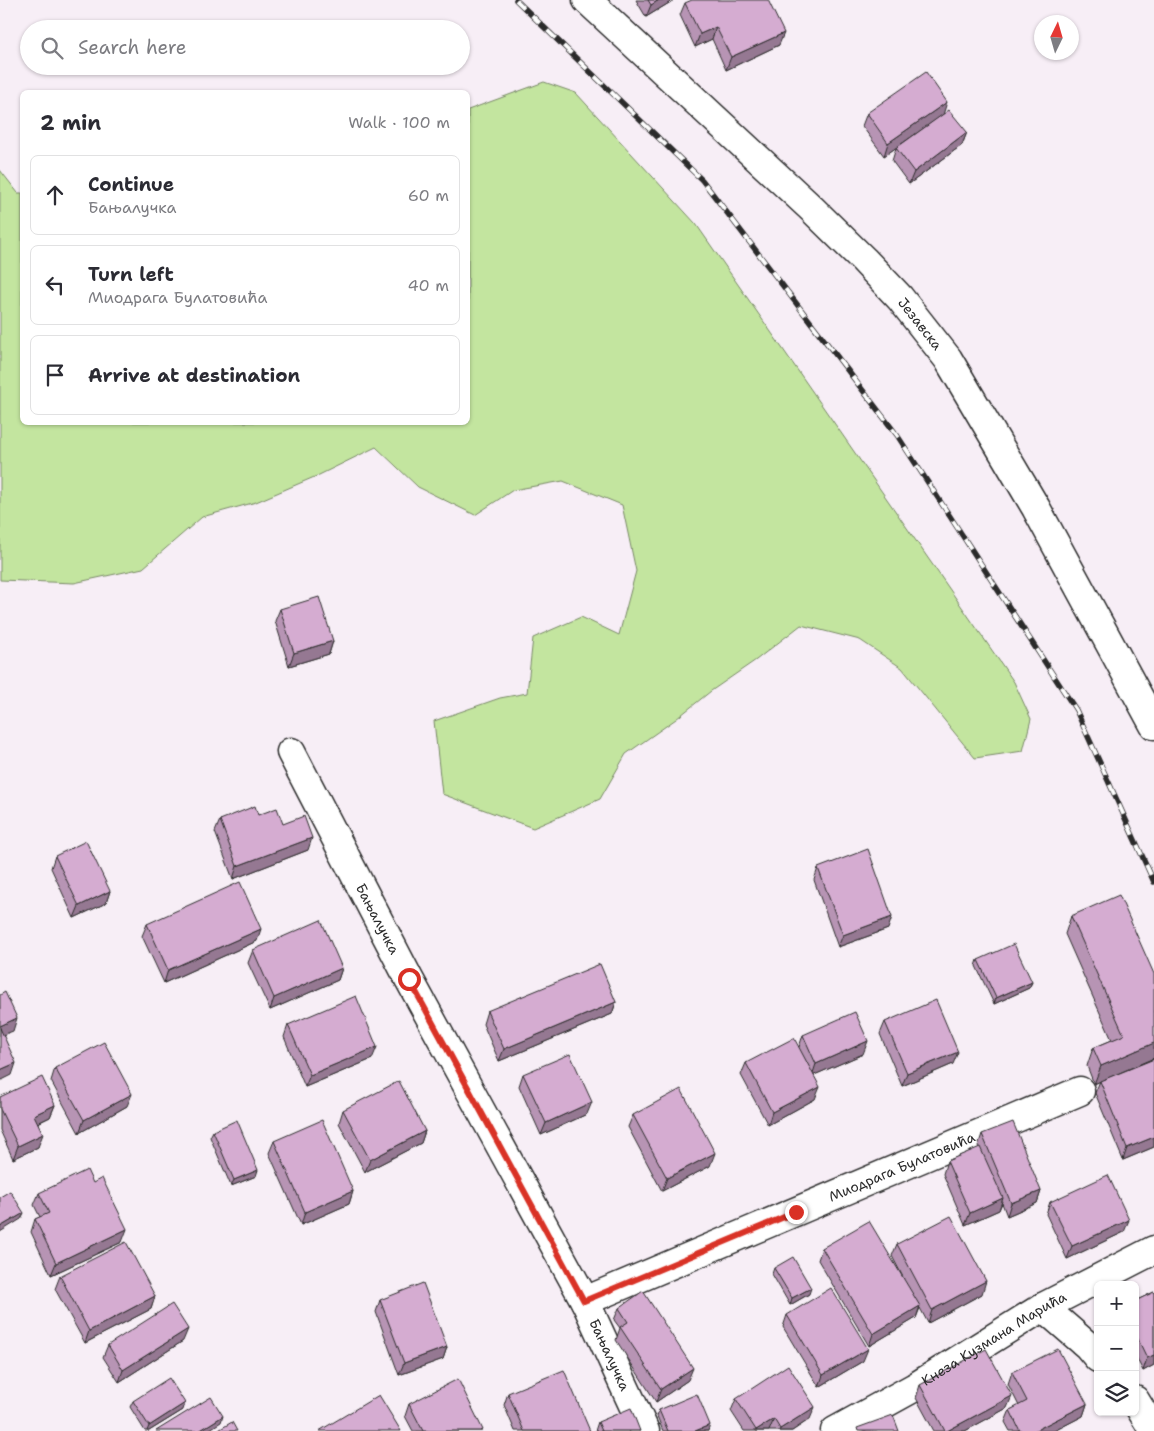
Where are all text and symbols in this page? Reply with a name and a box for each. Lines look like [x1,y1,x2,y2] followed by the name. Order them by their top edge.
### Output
[1034,15,1079,60] north arrow
[20,20,470,75] search box
[38,34,66,62] icon: search
[78,35,187,60] text: Search here
[40,109,101,137] text: 2 min
[348,112,450,133] text: Walk · 100 m
[88,172,174,197] text: Continue
[41,181,69,209] icon: ahead
[408,185,449,206] text: 60 m
[88,197,176,218] text: Бањалучка
[88,262,174,287] text: Turn left
[41,271,69,299] icon: left
[407,275,449,296] text: 40 m
[88,287,267,308] text: Миодрага Булатовића
[894,294,947,354] street label: Језавска
[41,361,69,389] icon: arrive
[88,363,300,388] text: Arrive at destination
[352,880,404,958] street label: Бањалучка
[398,968,421,991] route start
[826,1128,978,1206] street label: Миодрага Булатовића
[785,1201,808,1224] route end
[1094,1281,1139,1416] map controls
[1094,1281,1139,1326] button: +
[918,1287,1070,1390] street label: Кнеза Кузмана Марића
[585,1316,634,1394] street label: Бањалучка
[1094,1326,1139,1371] button: −
[1094,1371,1139,1416] button: layers

